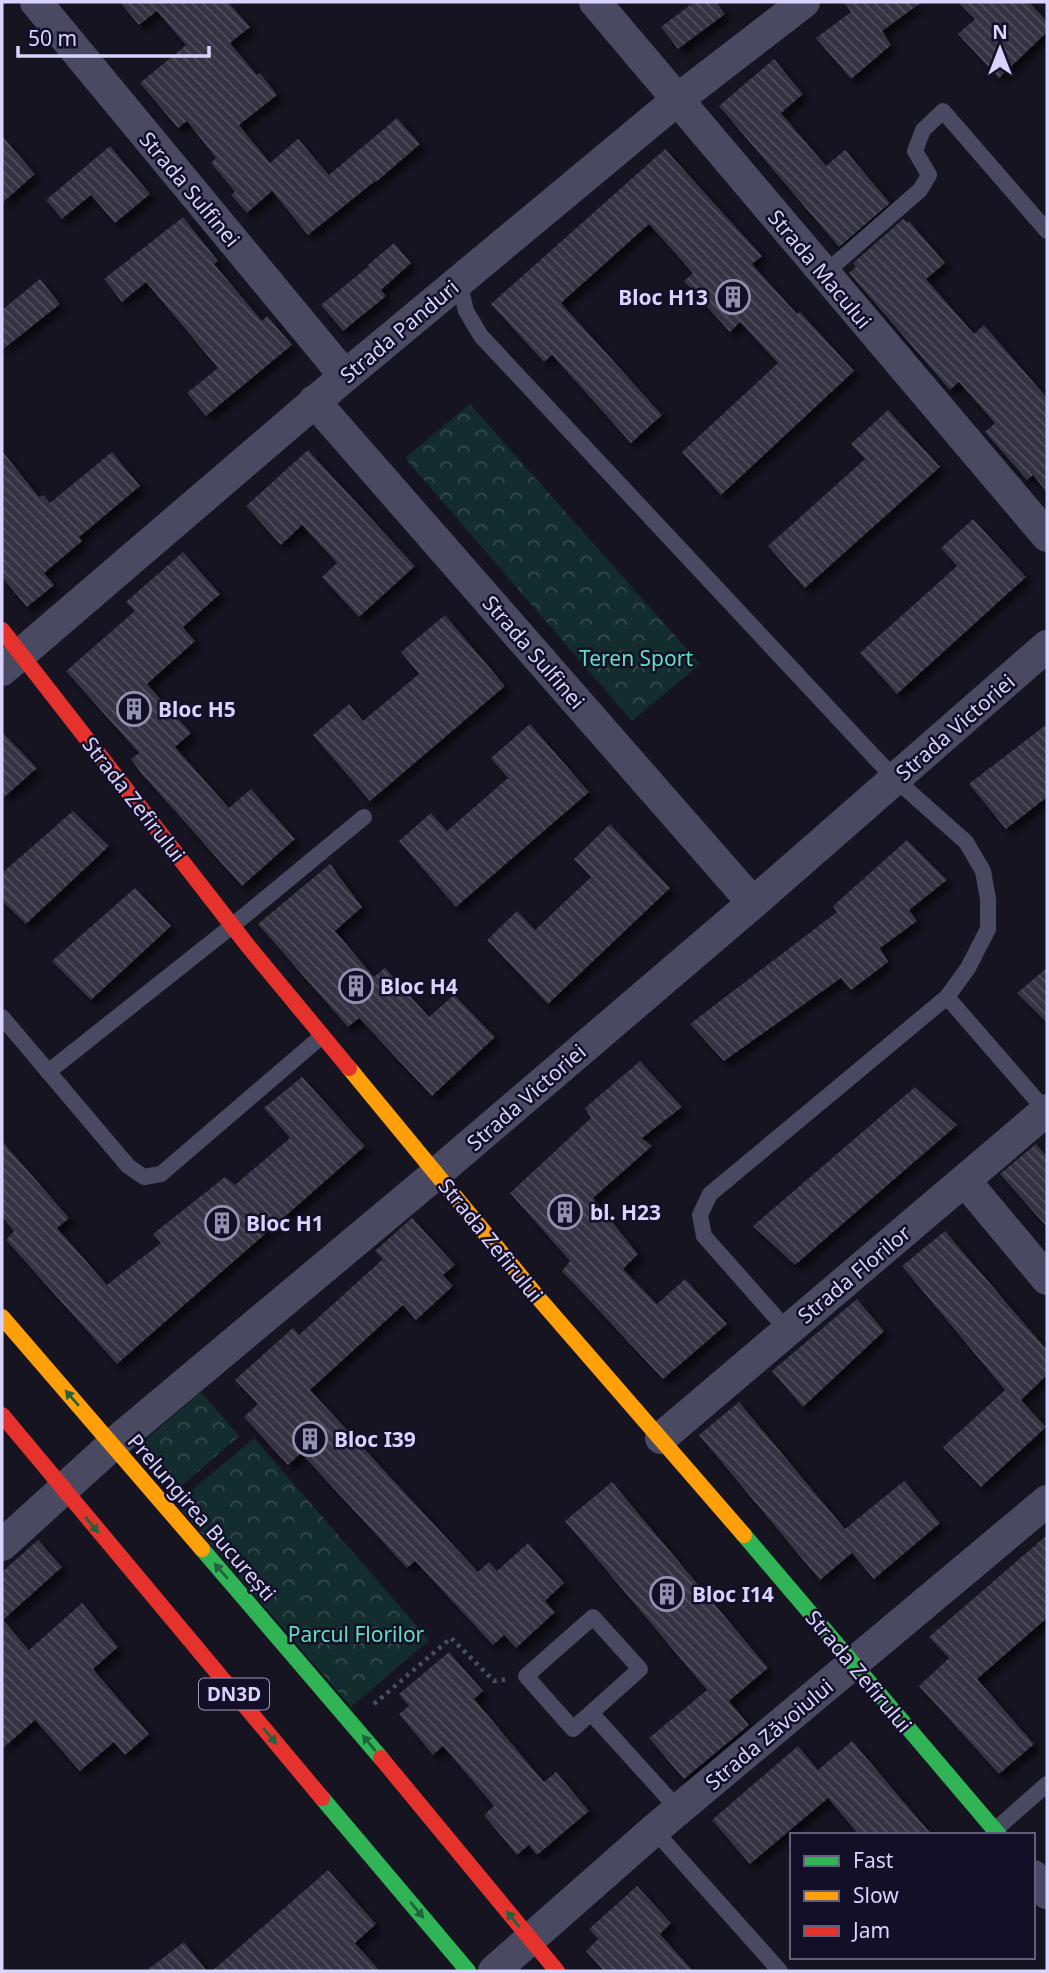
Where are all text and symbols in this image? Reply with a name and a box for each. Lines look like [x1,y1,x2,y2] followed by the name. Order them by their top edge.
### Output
[18,14,208,58] scale bar
[965,14,1035,84] north arrow
[992,19,1008,45] text: N
[28,24,77,52] text: 50 m
[134,126,246,252] street label: Strada Sulfinei
[762,204,878,334] street label: Strada Macului
[334,273,464,389] street label: Strada Panduri
[714,278,752,316] building icon: Bloc H13
[618,283,708,311] place label: Bloc H13
[477,589,591,715] street label: Strada Sulfinei
[579,644,693,672] park label: Teren Sport
[890,668,1020,786] street label: Strada Victoriei
[115,690,153,728] building icon: Bloc H5
[158,695,236,723] place label: Bloc H5
[76,731,192,867] street label: Strada Zefirului
[337,967,375,1005] building icon: Bloc H4
[380,972,458,1000] place label: Bloc H4
[461,1038,591,1156] street label: Strada Victoriei
[433,1172,549,1308] street label: Strada Zefirului
[546,1193,584,1231] building icon: bl. H23
[590,1198,661,1226] place label: bl. H23
[203,1204,241,1242] building icon: Bloc H1
[246,1209,324,1237] place label: Bloc H1
[792,1218,917,1329] street label: Strada Florilor
[65,1390,80,1407] one-way arrow
[291,1420,329,1458] building icon: Bloc I39
[334,1425,416,1453] place label: Bloc I39
[122,1428,282,1606] street label: Prelungirea București
[84,1516,99,1533] one-way arrow
[214,1562,229,1579] one-way arrow
[648,1575,686,1613] building icon: Bloc I14
[692,1580,774,1608] place label: Bloc I14
[800,1604,918,1738] street label: Strada Zefirului
[288,1620,425,1648] park label: Parcul Florilor
[699,1672,839,1796] street label: Strada Zăvoiului
[199,1678,269,1710] road number: DN3D
[262,1728,277,1745] one-way arrow
[362,1735,377,1752] one-way arrow
[790,1833,1035,1959] legend
[853,1846,894,1874] text: Fast
[853,1881,899,1909] text: Slow
[409,1901,424,1919] one-way arrow
[506,1911,521,1928] one-way arrow
[851,1916,890,1944] text: Jam

